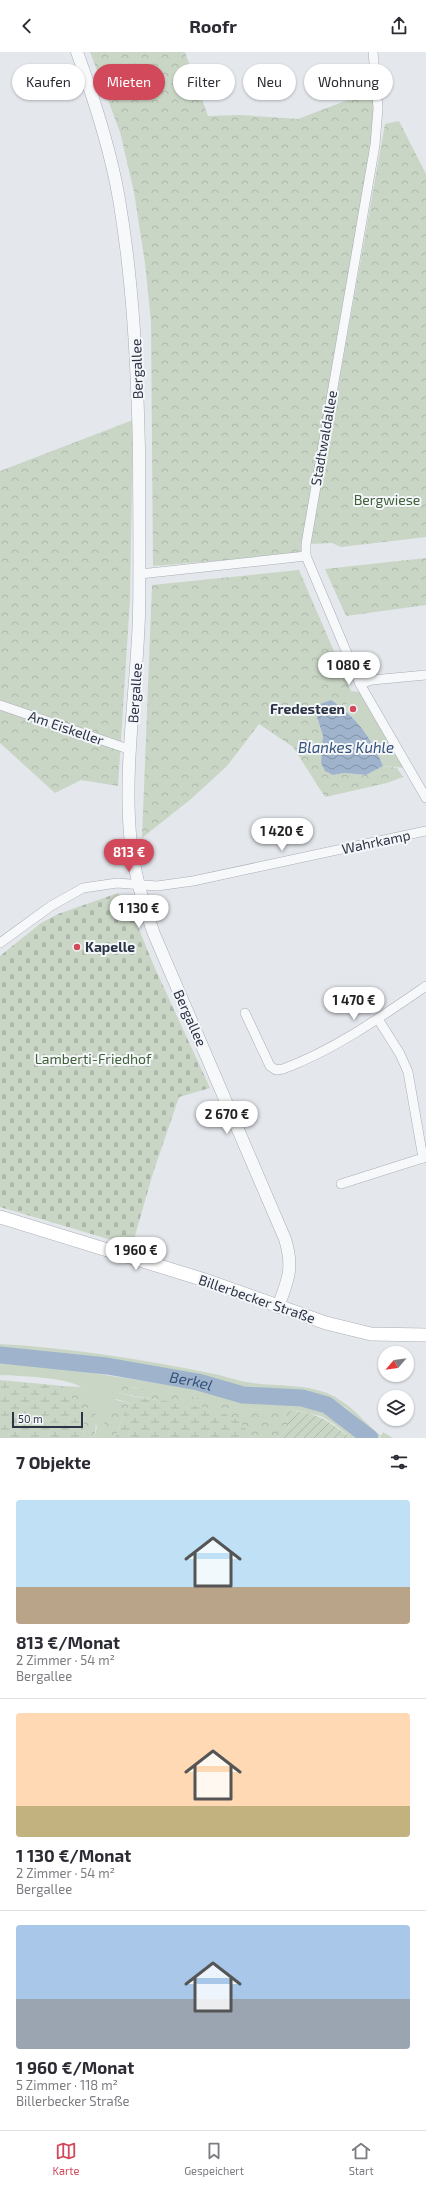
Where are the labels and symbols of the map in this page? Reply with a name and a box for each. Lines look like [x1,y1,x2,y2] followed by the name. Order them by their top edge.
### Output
[127,338,146,400] street label: Bergallee
[307,389,340,487] street label: Stadtwaldallee
[354,491,420,508] park label: Bergwiese
[312,652,386,686] pin: 1 080 €
[124,662,145,724] street label: Bergallee
[270,700,345,717] place label: Fredesteen
[348,704,358,714] marker: Fredesteen
[26,707,106,748] street label: Am Eiskeller
[298,738,394,756] water label: Blankes Kuhle
[245,818,319,852] pin: 1 420 €
[340,826,412,857] street label: Wahrkamp
[101,839,157,873] pin: 813 €
[102,895,176,929] pin: 1 130 €
[85,938,135,955] place label: Kapelle
[72,942,82,952] marker: Kapelle
[170,987,211,1049] street label: Bergallee
[317,987,391,1021] pin: 1 470 €
[35,1050,152,1067] park label: Lamberti-Friedhof
[190,1101,264,1135] pin: 2 670 €
[99,1237,173,1271] pin: 1 960 €
[197,1271,318,1326] street label: Billerbecker Straße
[378,1346,414,1382] north arrow
[168,1367,215,1394] water label: Berkel
[12,1410,83,1429] scale bar

